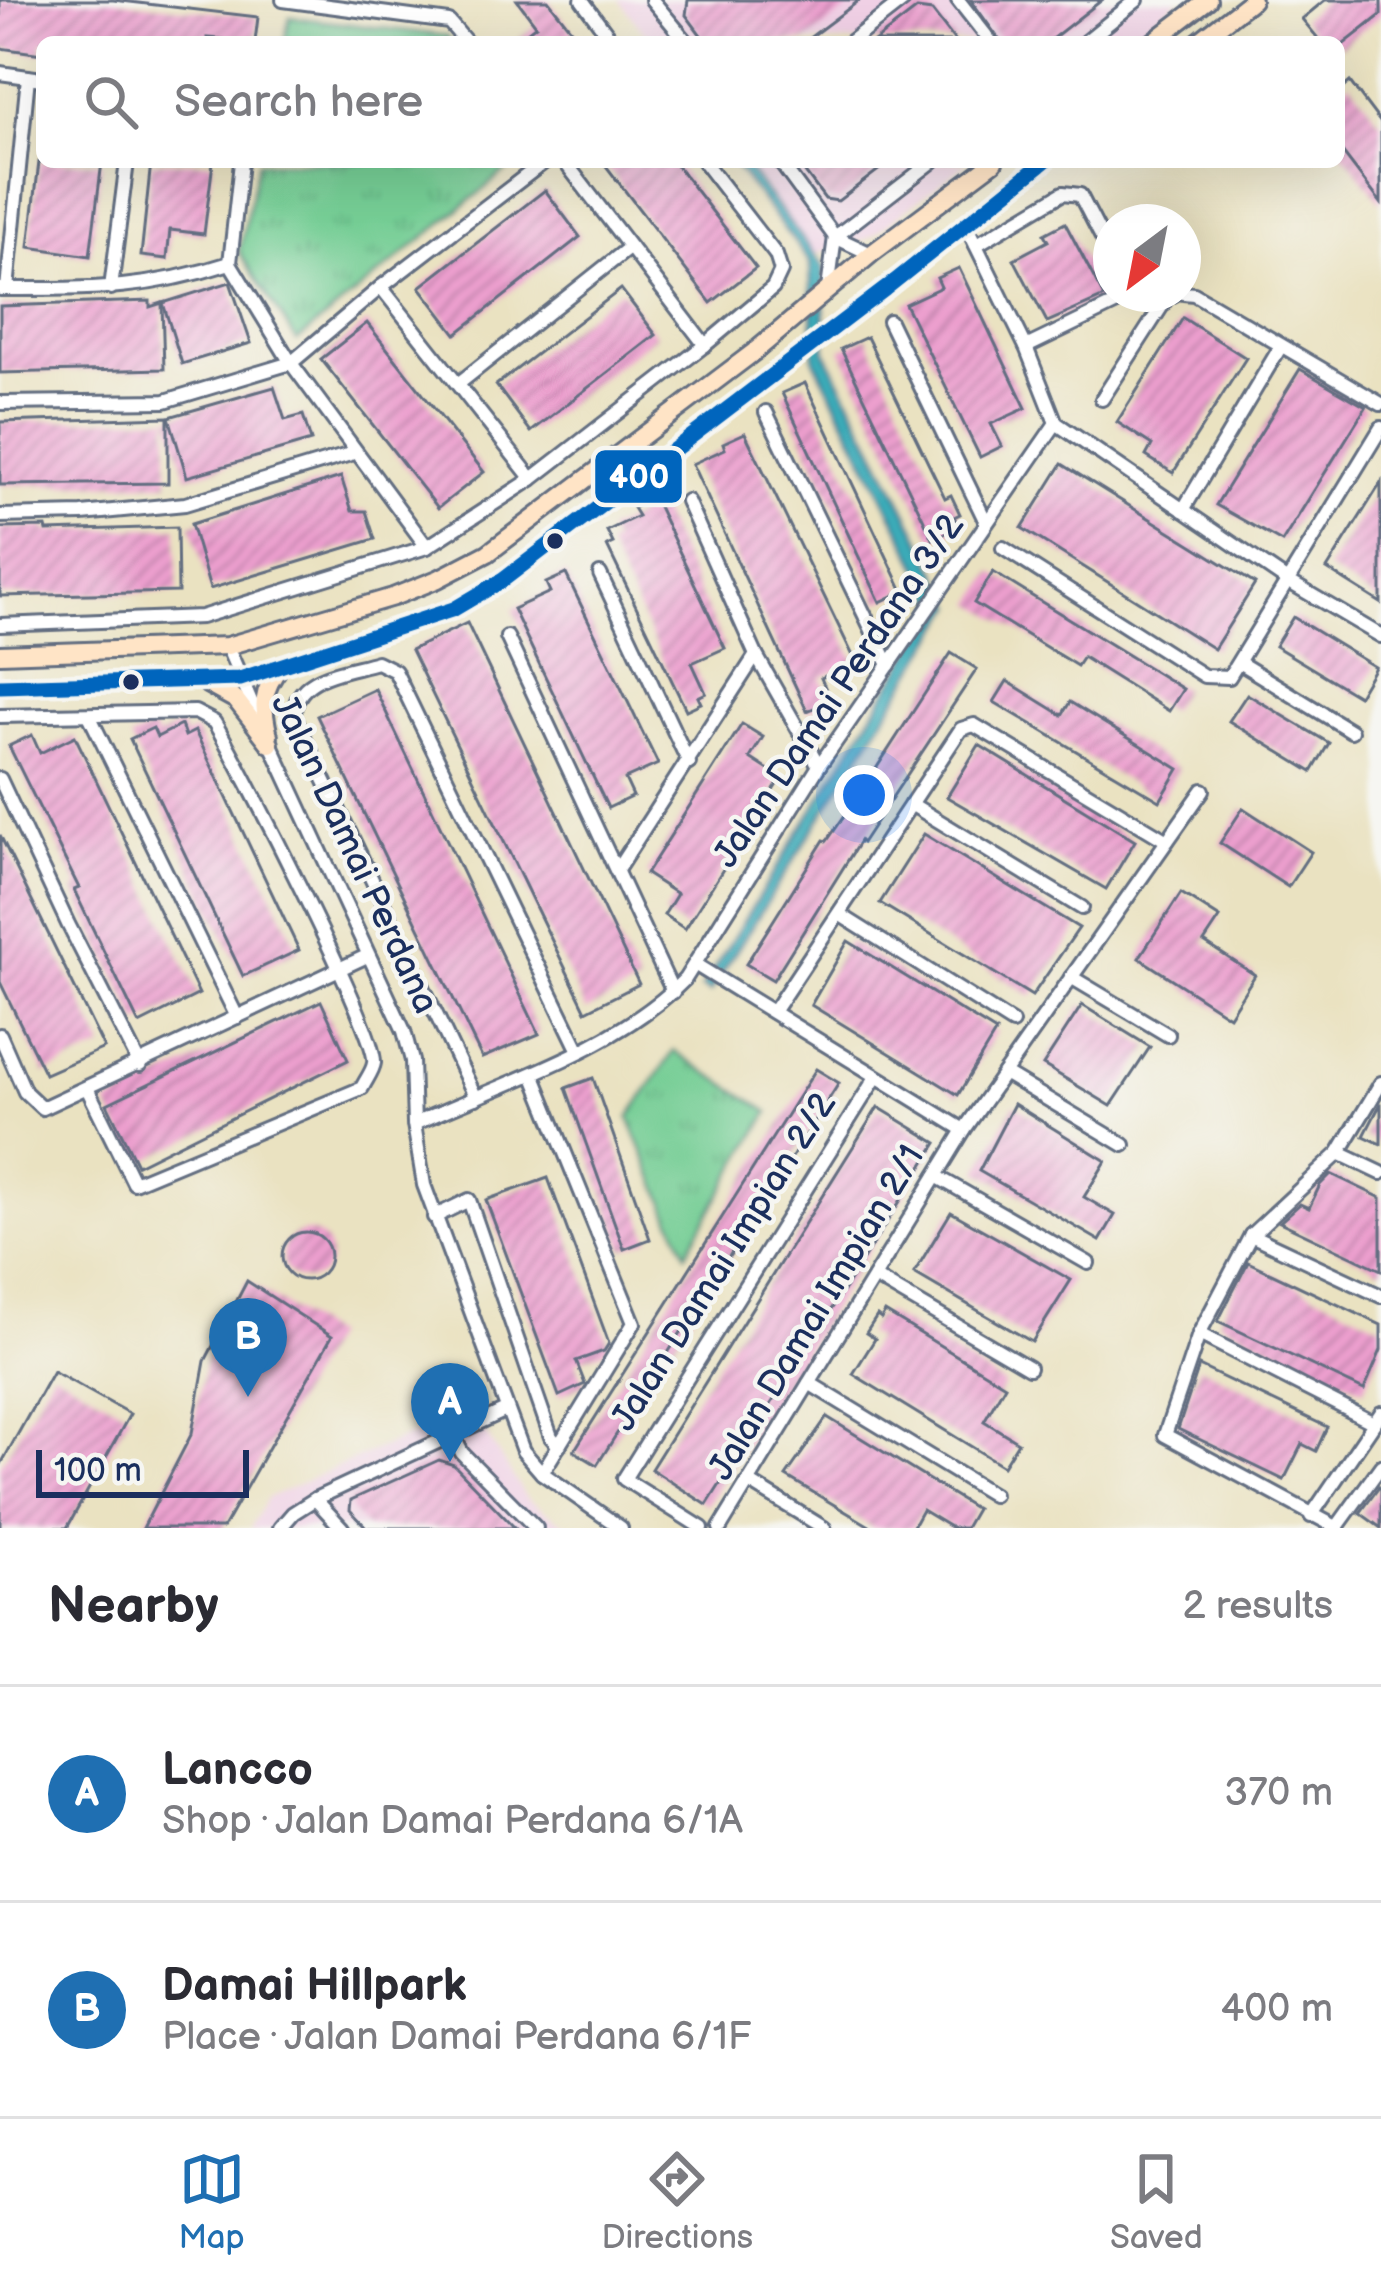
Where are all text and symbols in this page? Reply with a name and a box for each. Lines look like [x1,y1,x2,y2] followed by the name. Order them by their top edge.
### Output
[36,36,1345,168] search box
[78,69,144,135] icon: search
[174,75,423,130] text: Search here
[1093,204,1201,312] north arrow
[593,448,684,505] line badge: 400
[609,458,669,498] text: 400
[705,506,973,876] street label: Jalan Damai Perdana 3/2
[544,530,566,552] unlabelled marker
[120,671,142,693] unlabelled marker
[261,687,447,1021] street label: Jalan Damai Perdana
[834,765,894,825] your location
[602,1085,846,1439] street label: Jalan Damai Impian 2/2
[700,1138,934,1488] street label: Jalan Damai Impian 2/1
[209,1298,287,1397] pin: B
[411,1363,489,1462] pin: A
[36,1444,249,1497] scale bar
[54,1451,142,1491] text: 100 m
[48,1576,219,1637] text: Nearby
[1182,1583,1333,1630] text: 2 results
[162,1743,313,1798] text: Lancco
[75,1770,99,1817] text: A
[1224,1770,1333,1817] text: 370 m
[162,1798,743,1845] text: Shop · Jalan Damai Perdana 6/1A
[162,1959,467,2014] text: Damai Hillpark
[73,1986,101,2033] text: B
[1221,1986,1333,2033] text: 400 m
[162,2014,751,2061] text: Place · Jalan Damai Perdana 6/1F
[178,2146,245,2258] tab: Map
[601,2146,753,2258] tab: Directions
[1110,2146,1203,2258] tab: Saved

